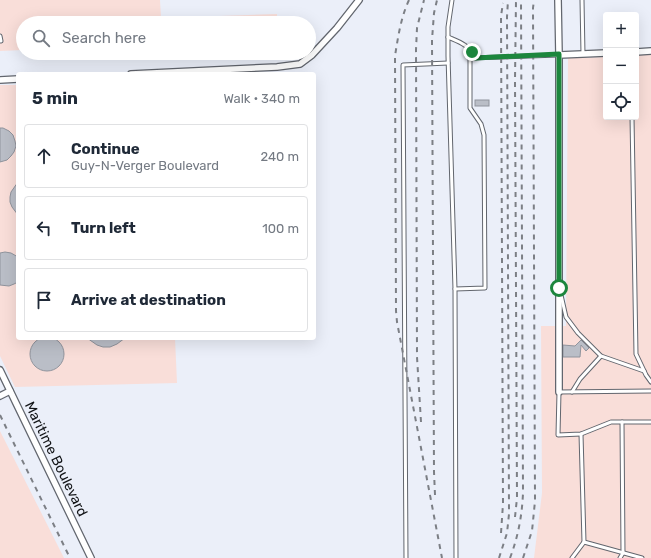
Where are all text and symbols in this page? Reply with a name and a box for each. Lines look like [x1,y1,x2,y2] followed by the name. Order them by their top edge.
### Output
[603,12,639,120] map controls
[603,12,639,48] button: +
[16,16,316,60] search box
[30,27,52,49] icon: search
[62,29,146,47] text: Search here
[463,43,481,61] route end
[603,48,639,84] button: −
[603,84,639,120] button: locate
[32,88,78,108] text: 5 min
[223,91,300,106] text: Walk · 340 m
[71,140,140,158] text: Continue
[33,145,55,167] icon: ahead
[260,149,299,164] text: 240 m
[71,158,219,173] text: Guy-N-Verger Boulevard
[33,217,55,239] icon: left
[71,219,136,237] text: Turn left
[262,221,299,236] text: 100 m
[550,279,568,297] route start
[33,289,55,311] icon: arrive
[71,291,226,309] text: Arrive at destination
[21,399,91,519] street label: Maritime Boulevard

